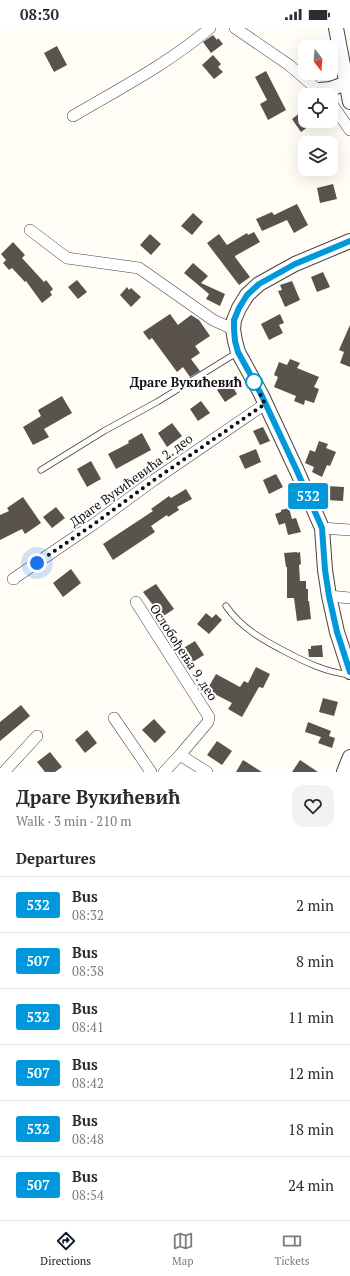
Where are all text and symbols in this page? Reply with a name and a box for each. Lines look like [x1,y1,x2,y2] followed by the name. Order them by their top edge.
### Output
[20,4,59,24] text: 08:30
[298,40,338,80] north arrow
[298,40,338,176] map controls
[298,88,338,128] button: locate
[298,136,338,176] button: layers
[130,373,243,391] place label: Драге Вукићевић
[245,373,263,391] marker: Драге Вукићевић
[66,429,196,531] street label: Драге Вукићевића 2. део
[285,483,331,509] line badge: 532
[296,486,320,505] text: 532
[27,553,47,573] your location
[146,600,222,704] street label: Ослобођења 9. део
[16,784,180,809] text: Драге Вукићевић
[292,785,334,827] button: heart
[16,812,131,830] text: Walk · 3 min · 210 m
[16,848,96,868] text: Departures
[72,886,98,906] text: Bus
[26,895,50,914] text: 532
[296,895,334,915] text: 2 min
[72,906,104,924] text: 08:32
[72,942,98,962] text: Bus
[26,951,50,970] text: 507
[296,951,334,971] text: 8 min
[72,962,104,980] text: 08:38
[72,998,98,1018] text: Bus
[26,1007,50,1026] text: 532
[288,1007,334,1027] text: 11 min
[72,1018,104,1036] text: 08:41
[72,1054,98,1074] text: Bus
[26,1063,50,1082] text: 507
[288,1063,334,1083] text: 12 min
[72,1074,104,1092] text: 08:42
[72,1110,98,1130] text: Bus
[26,1119,50,1138] text: 532
[288,1119,334,1139] text: 18 min
[72,1130,104,1148] text: 08:48
[72,1166,98,1186] text: Bus
[26,1175,50,1194] text: 507
[288,1175,334,1195] text: 24 min
[72,1186,104,1204] text: 08:54
[40,1230,91,1268] tab: Directions
[172,1230,194,1268] tab: Map
[274,1230,310,1268] tab: Tickets

